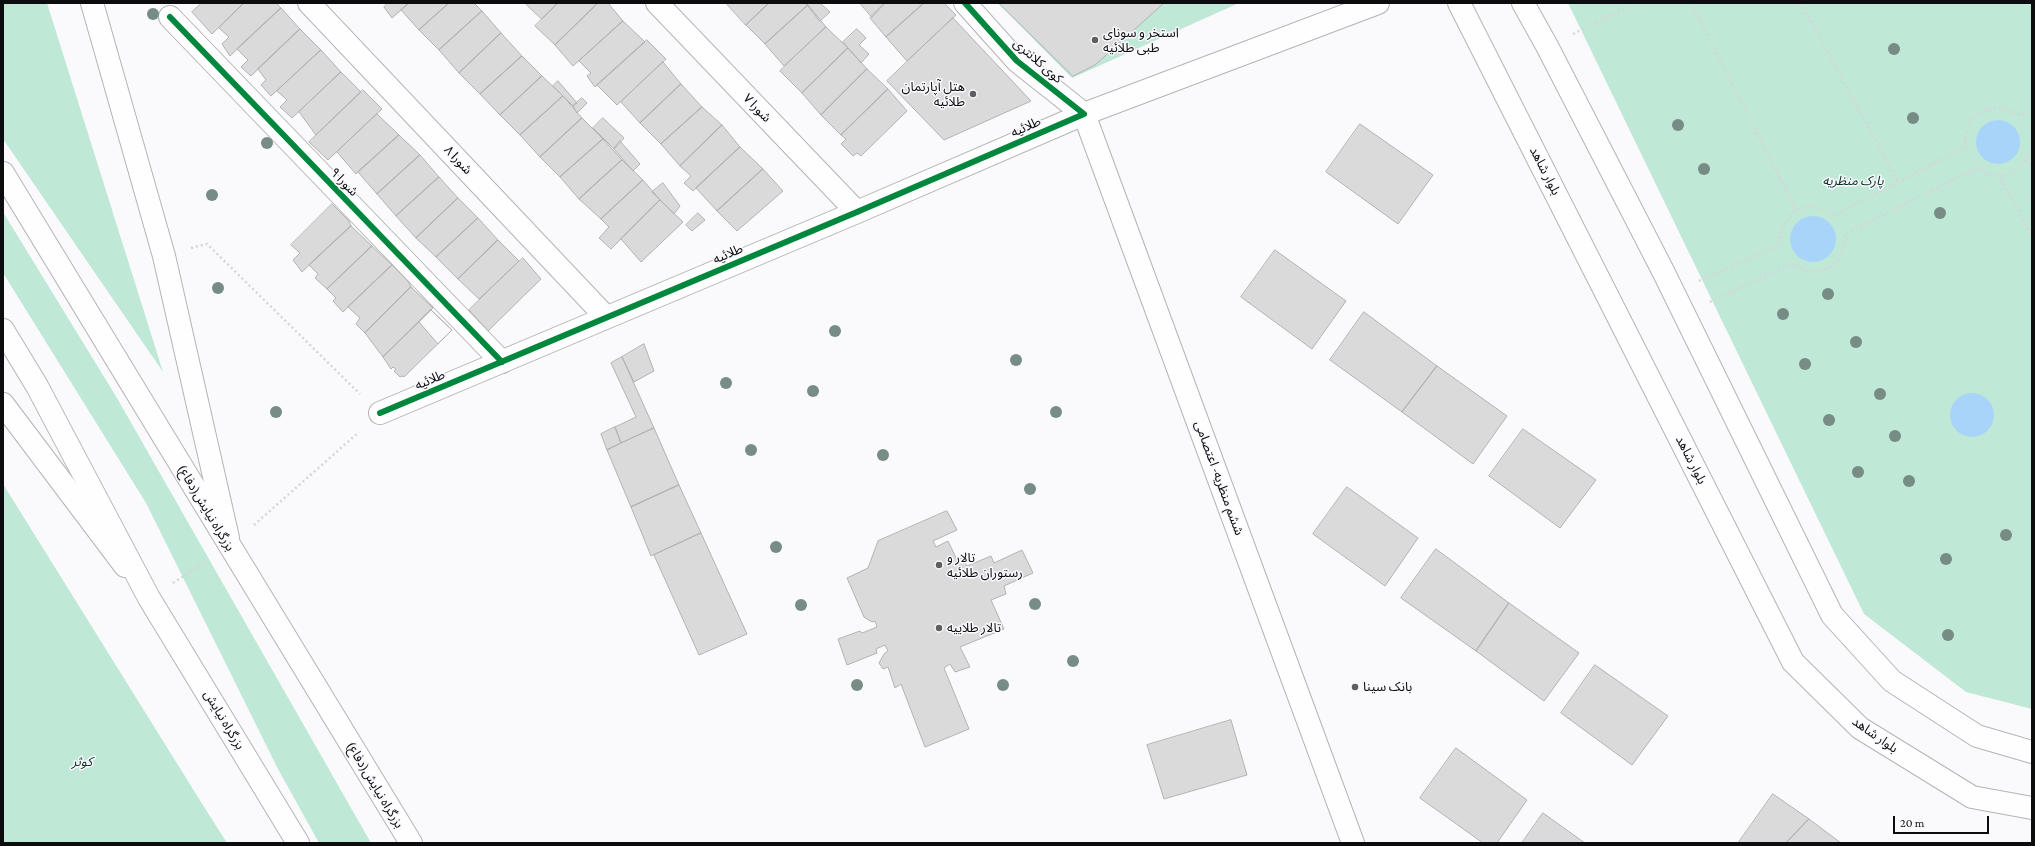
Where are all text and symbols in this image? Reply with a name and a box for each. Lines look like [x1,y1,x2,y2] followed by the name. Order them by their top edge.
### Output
[1103,25,1179,56] place label: استخر و سونای طبی طلائیه
[1010,35,1066,87] street label: کوی کلانتری
[1090,35,1100,45] marker: استخر و سونای طبی طلائیه
[902,79,965,110] place label: هتل آپارتمان طلائیه
[968,89,978,99] marker: هتل آپارتمان طلائیه
[740,90,774,126] street label: شورا ۷
[1009,114,1043,140] street label: طلائیه
[441,142,475,178] street label: شورا ۸
[1526,144,1564,198] street label: بلوار شاهد
[327,164,361,200] street label: شورا ۹
[1822,173,1884,189] park label: پارک منظریه
[711,241,745,267] street label: طلائیه
[413,367,447,393] street label: طلائیه
[1191,419,1247,537] street label: ششم منظریه- اعتصامی
[1672,433,1710,487] street label: بلوار شاهد
[174,462,238,554] street label: بزرگراه نیایش(دفاع)
[947,550,1023,581] place label: تالار و رستوران طلائیه
[934,560,944,570] marker: تالار و رستوران طلائیه
[947,620,1001,636] place label: تالار طلاییه
[934,623,944,633] marker: تالار طلاییه
[1363,679,1412,695] place label: بانک سینا
[1350,682,1360,692] marker: بانک سینا
[200,688,248,752] street label: بزرگراه نیایش
[1849,714,1901,756] street label: بلوار شاهد
[343,739,407,831] street label: بزرگراه نیایش(دفاع)
[72,754,92,770] park label: کوثر
[1895,808,1991,834] scale bar
[1900,816,1924,830] text: 20 m

